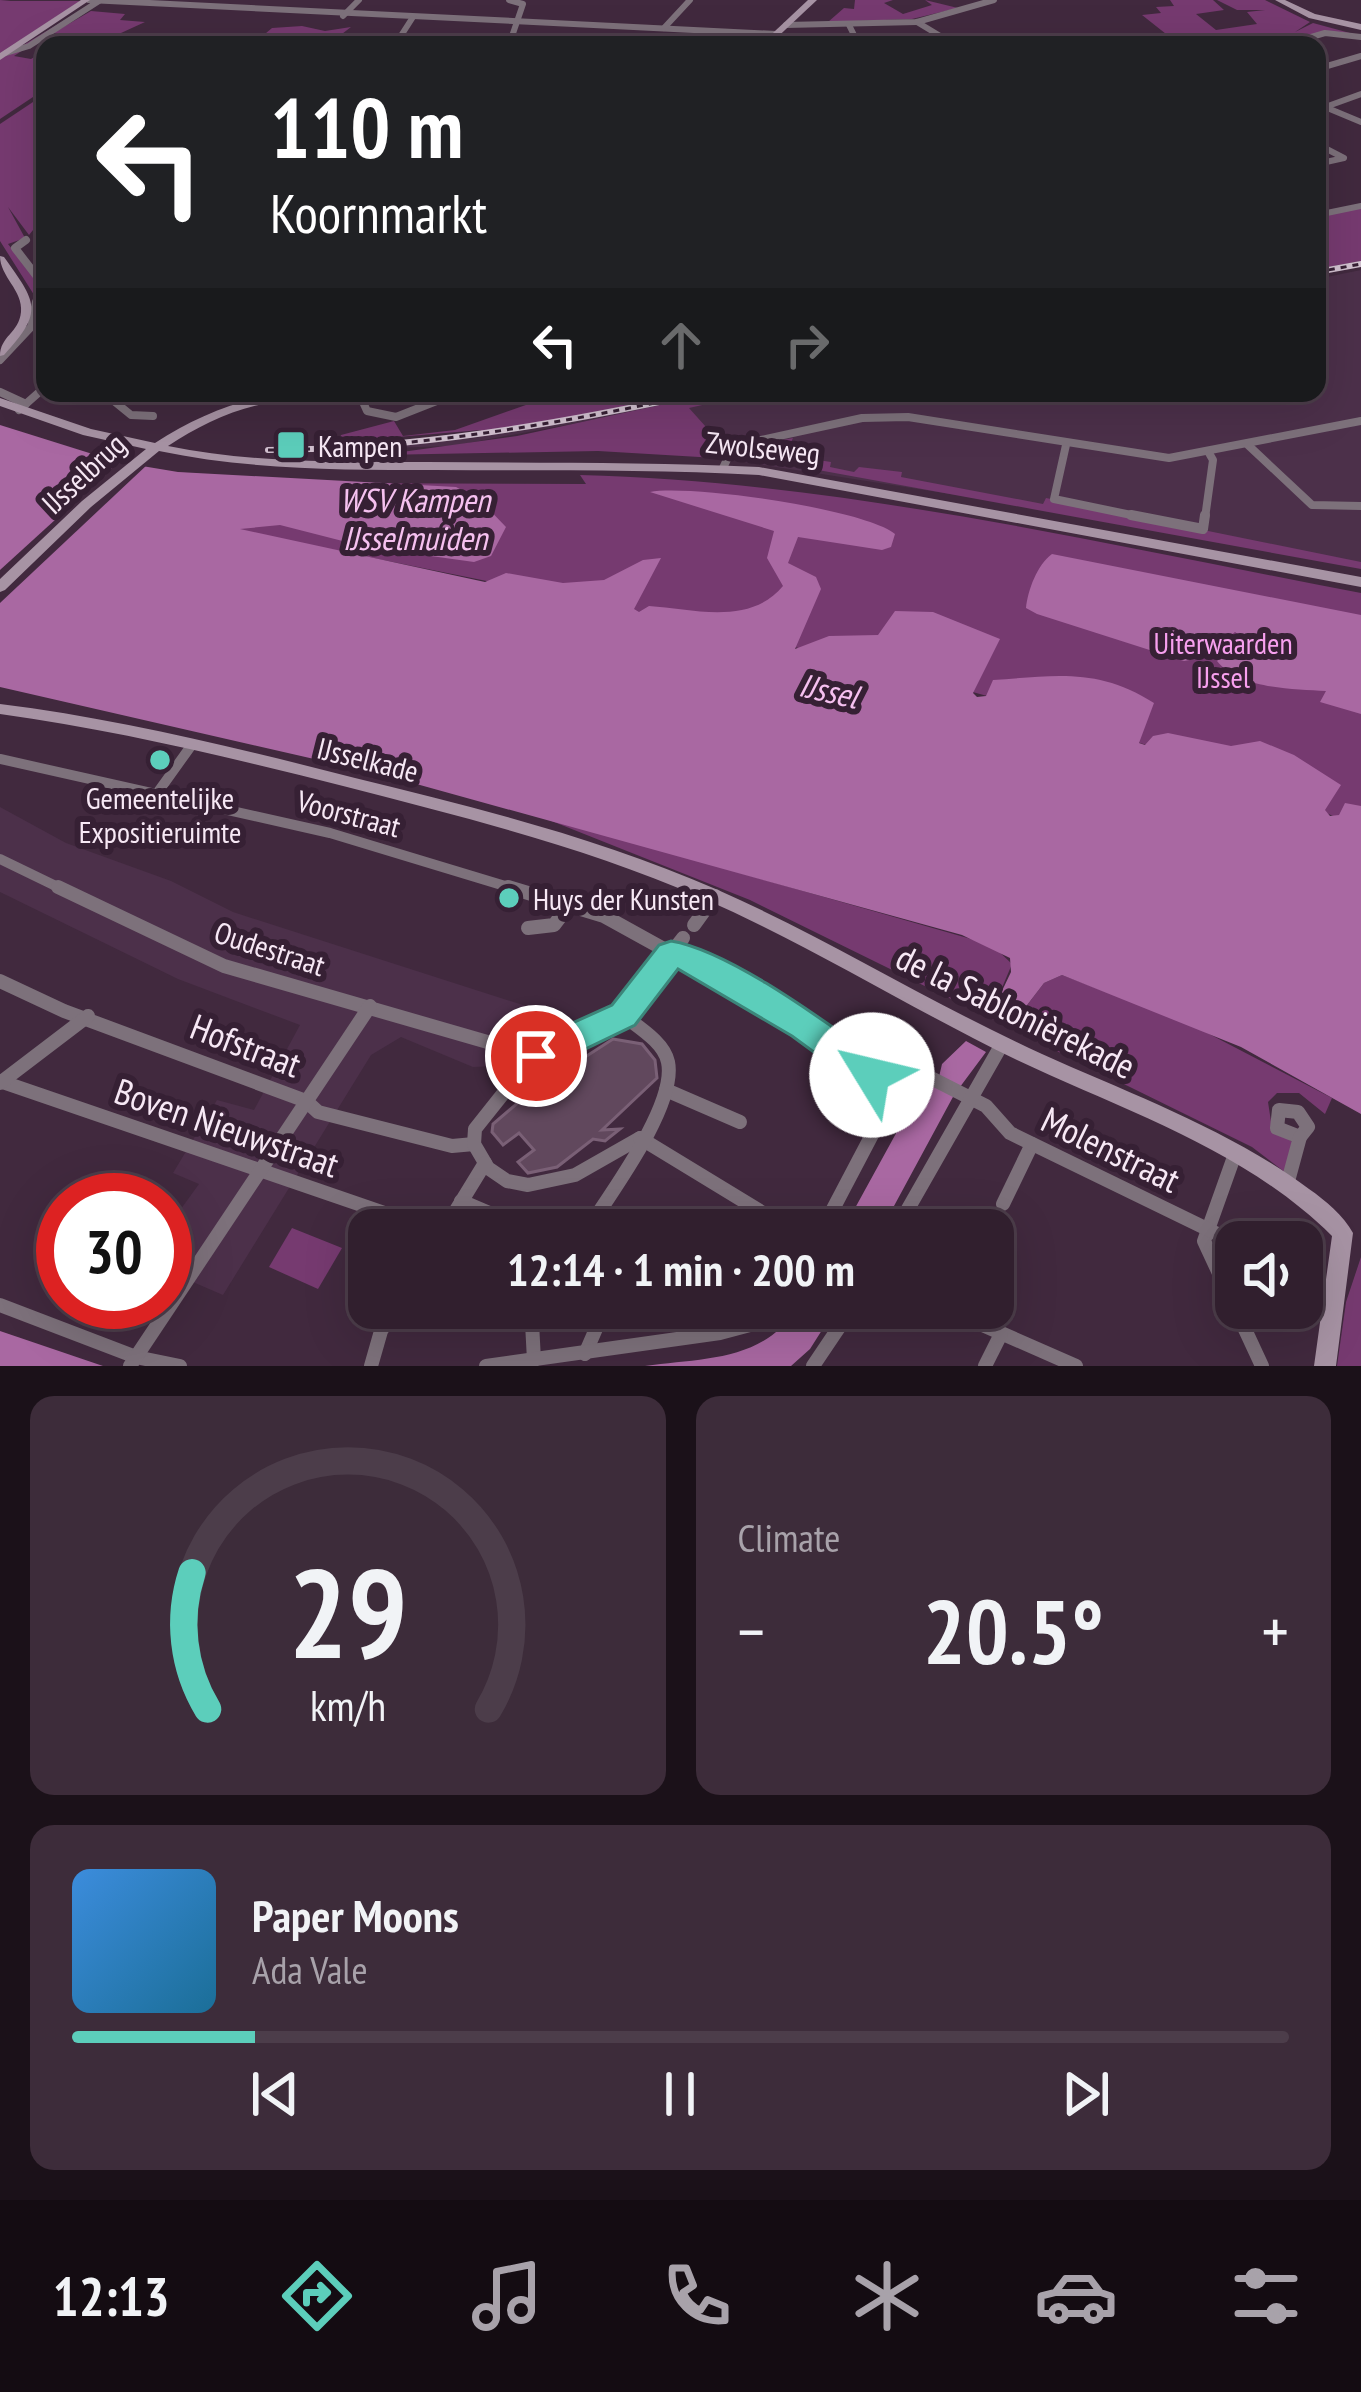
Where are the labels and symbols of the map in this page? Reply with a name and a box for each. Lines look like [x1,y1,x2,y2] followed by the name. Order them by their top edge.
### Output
[704,422,822,472] street label: Zwolseweg
[33,424,133,522] street label: IJsselbrug
[318,426,402,465] place label: Kampen
[275,429,307,461] marker: Kampen
[340,478,492,559] water label: WSV Kampen IJsselmuiden
[1153,623,1293,696] park label: Uiterwaarden IJssel
[795,662,866,718] water label: IJssel
[313,728,423,790] street label: IJsselkade
[147,747,173,773] marker: Gemeentelijke Expositieruimte
[79,778,241,851] place label: Gemeentelijke Expositieruimte
[292,780,406,846] street label: Voorstraat
[533,879,714,918] place label: Huys der Kunsten
[496,885,522,911] marker: Huys der Kunsten
[210,912,331,984] street label: Oudestraat
[889,933,1143,1089] street label: de la Sablonièrekade
[184,1003,308,1087] street label: Hofstraat
[485,1005,587,1107] pin
[809,1012,935,1138] position arrow
[109,1067,345,1187] street label: Boven Nieuwstraat
[1034,1095,1188,1203] street label: Molenstraat
[36,1173,192,1329] speed limit sign: 30

